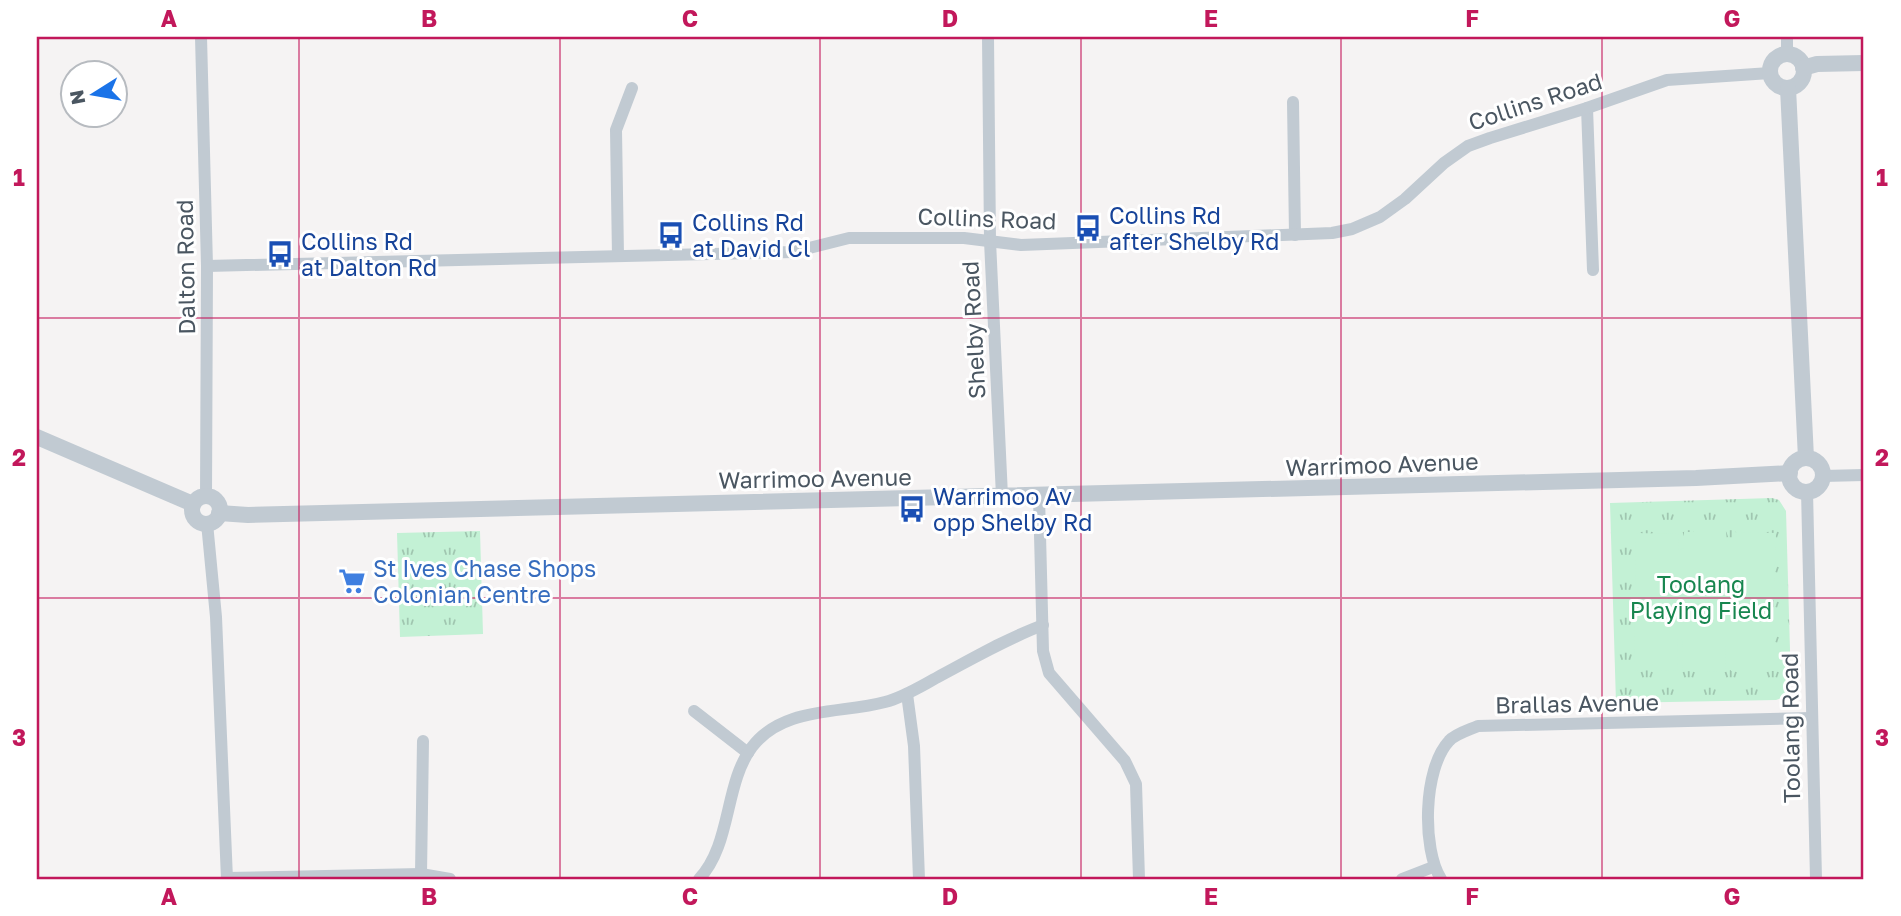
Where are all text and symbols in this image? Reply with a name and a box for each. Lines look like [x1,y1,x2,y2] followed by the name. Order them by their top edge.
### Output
[161,4,178,32] text: A
[421,4,437,32] text: B
[682,4,698,32] text: C
[942,4,958,32] text: D
[1204,4,1218,32] text: E
[1465,4,1479,32] text: F
[1724,4,1740,32] text: G
[60,60,130,130] north arrow
[1465,66,1605,136] street label: Collins Road
[64,88,89,107] text: N
[13,163,25,191] text: 1
[1876,163,1888,191] text: 1
[170,199,200,335] street label: Dalton Road
[1109,201,1279,255] place label: Collins Rd after Shelby Rd
[917,202,1057,234] street label: Collins Road
[692,208,810,262] place label: Collins Rd at David Cl
[1073,213,1103,243] bus stop icon: Collins Rd after Shelby Rd
[656,220,686,250] bus stop icon: Collins Rd at David Cl
[301,227,437,281] place label: Collins Rd at Dalton Rd
[265,239,295,269] bus stop icon: Collins Rd at Dalton Rd
[955,260,991,400] street label: Shelby Road
[12,443,26,471] text: 2
[1875,443,1889,471] text: 2
[1285,447,1479,481] street label: Warrimoo Avenue
[718,462,912,494] street label: Warrimoo Avenue
[933,482,1092,536] place label: Warrimoo Av opp Shelby Rd
[897,494,927,524] bus stop icon: Warrimoo Av opp Shelby Rd
[373,554,596,608] place label: St Ives Chase Shops Colonian Centre
[337,566,367,596] supermarket icon: St Ives Chase Shops Colonian Centre
[1630,570,1772,624] park label: Toolang Playing Field
[1775,652,1805,804] street label: Toolang Road
[1495,688,1659,718] street label: Brallas Avenue
[12,723,26,751] text: 3
[1875,723,1889,751] text: 3
[161,882,178,910] text: A
[421,882,437,910] text: B
[682,882,698,910] text: C
[942,882,958,910] text: D
[1204,882,1218,910] text: E
[1465,882,1479,910] text: F
[1724,882,1740,910] text: G

